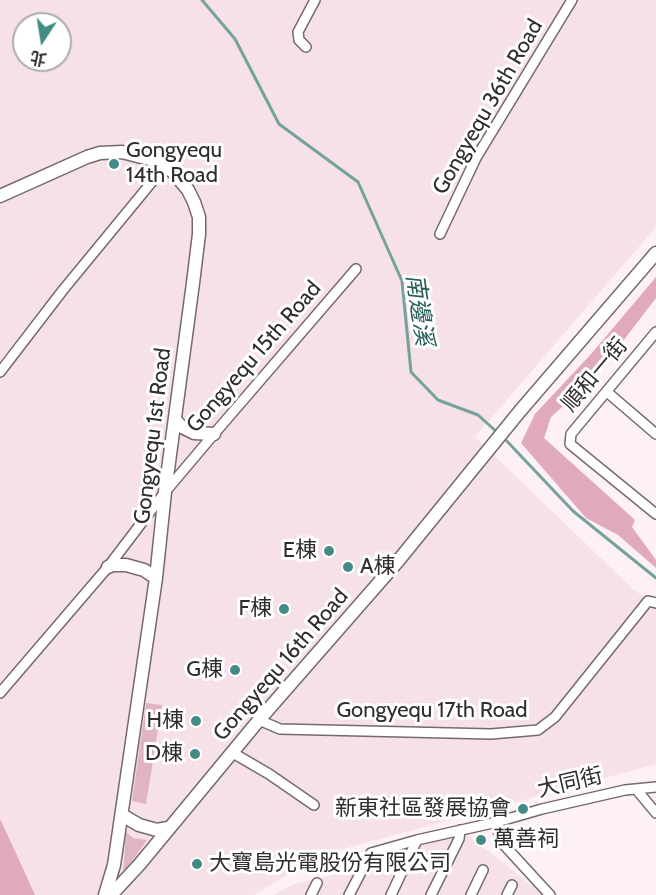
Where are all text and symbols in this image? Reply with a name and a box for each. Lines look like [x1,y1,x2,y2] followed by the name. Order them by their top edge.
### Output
[12,12,72,72] north arrow
[427,15,549,199] street label: Gongyequ 36th Road
[29,47,48,69] text: 北
[126,138,222,190] place label: Gongyequ 14th Road
[107,157,121,171] marker: Gongyequ 14th Road
[400,272,438,348] water label: 南邊溪
[181,276,327,438] street label: Gongyequ 15th Road
[557,333,633,417] street label: 順和一街
[129,346,177,526] street label: Gongyequ 1st Road
[283,538,317,564] place label: E棟
[322,544,336,558] marker: E棟
[360,554,396,580] place label: A棟
[341,560,355,574] marker: A棟
[208,584,354,746] street label: Gongyequ 16th Road
[238,596,272,622] place label: F棟
[277,602,291,616] marker: F棟
[186,657,223,683] place label: G棟
[228,663,242,677] marker: G棟
[336,698,528,724] street label: Gongyequ 17th Road
[146,708,184,734] place label: H棟
[189,714,203,728] marker: H棟
[145,741,183,767] place label: D棟
[188,747,202,761] marker: D棟
[535,763,605,803] street label: 大同街
[335,796,511,822] place label: 新東社區發展協會
[516,802,530,816] marker: 新東社區發展協會
[493,827,559,853] place label: 萬善祠
[474,833,488,847] marker: 萬善祠
[209,851,451,877] place label: 大寶島光電股份有限公司
[190,857,204,871] marker: 大寶島光電股份有限公司

